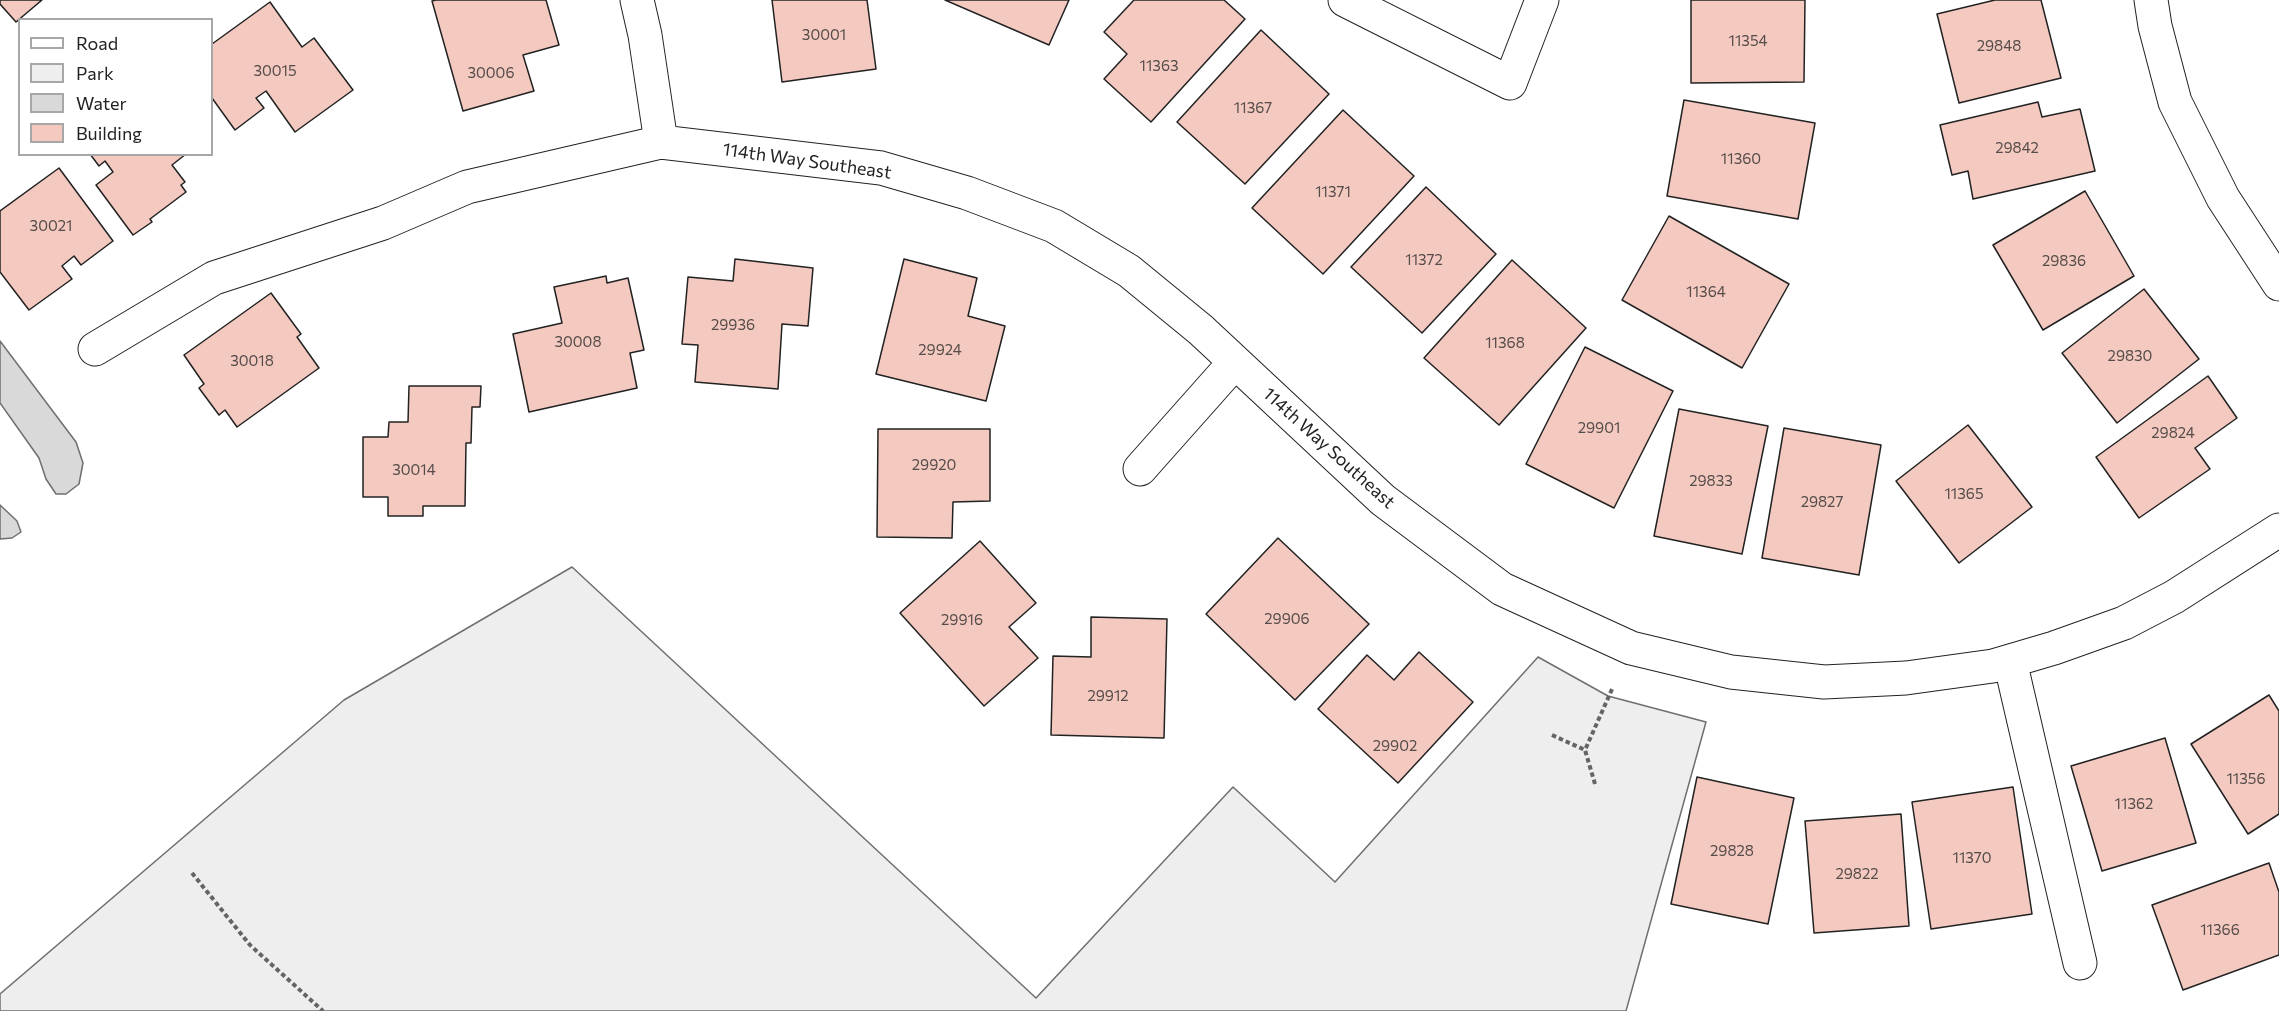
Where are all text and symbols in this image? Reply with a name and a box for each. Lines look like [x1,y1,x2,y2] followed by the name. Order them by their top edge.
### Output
[18,18,213,156] legend
[802,26,846,44] house number: 30001
[76,32,118,54] text: Road
[1729,32,1767,50] house number: 11354
[1977,37,2021,55] house number: 29848
[1139,57,1179,75] house number: 11363
[76,62,114,84] text: Park
[253,62,297,80] house number: 30015
[467,64,515,82] house number: 30006
[76,92,127,114] text: Water
[1234,99,1272,117] house number: 11367
[76,122,142,144] text: Building
[721,138,893,184] street label: 114th Way Southeast
[1995,139,2039,157] house number: 29842
[1721,150,1761,168] house number: 11360
[1315,183,1351,201] house number: 11371
[30,217,72,235] house number: 30021
[1405,251,1443,269] house number: 11372
[2042,252,2086,270] house number: 29836
[1686,283,1726,301] house number: 11364
[711,316,755,334] house number: 29936
[554,333,602,351] house number: 30008
[1485,334,1525,352] house number: 11368
[918,341,962,359] house number: 29924
[2108,347,2152,365] house number: 29830
[230,352,274,370] house number: 30018
[1259,383,1399,513] street label: 114th Way Southeast
[1578,419,1620,437] house number: 29901
[2151,424,2195,442] house number: 29824
[912,456,956,474] house number: 29920
[392,461,436,479] house number: 30014
[1689,472,1733,490] house number: 29833
[1944,485,1984,503] house number: 11365
[1801,493,1843,511] house number: 29827
[1264,610,1310,628] house number: 29906
[941,611,983,629] house number: 29916
[1087,687,1129,705] house number: 29912
[1373,737,1417,755] house number: 29902
[2226,770,2266,788] house number: 11356
[2115,795,2153,813] house number: 11362
[1710,842,1754,860] house number: 29828
[1953,849,1991,867] house number: 11370
[1835,865,1879,883] house number: 29822
[2200,921,2240,939] house number: 11366

